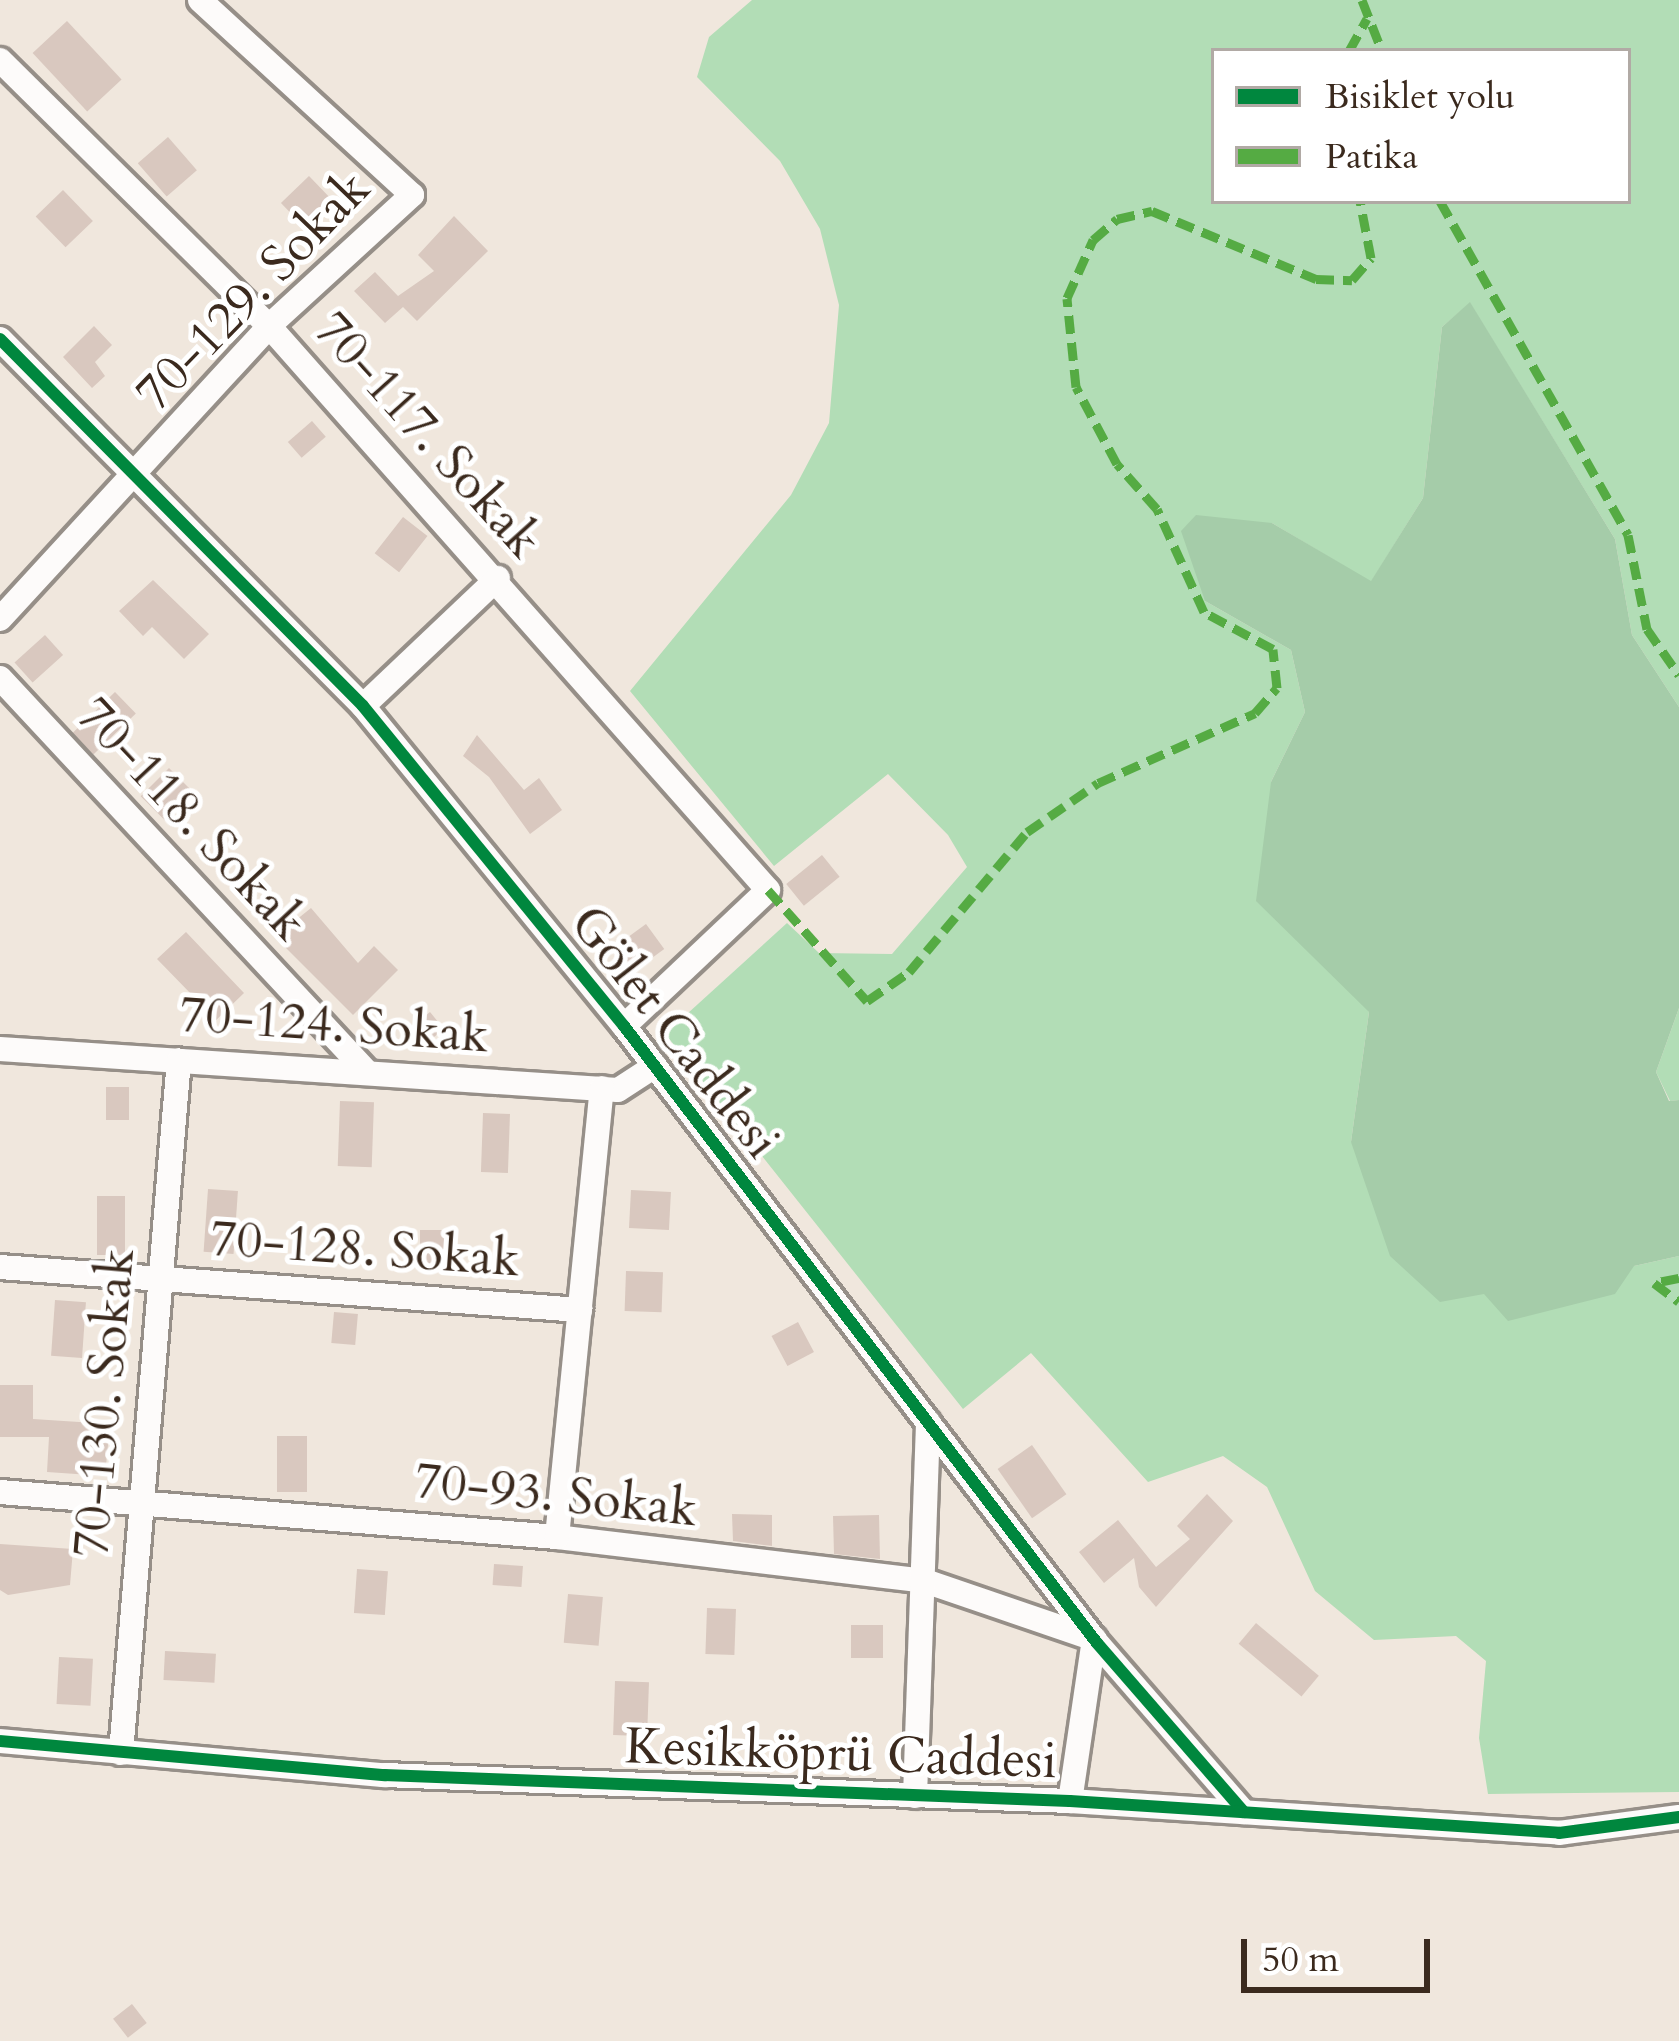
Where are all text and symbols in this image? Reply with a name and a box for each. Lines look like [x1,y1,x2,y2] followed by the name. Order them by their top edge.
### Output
[1211,48,1631,204] legend
[1325,72,1515,121] text: Bisiklet yolu
[1325,132,1418,181] text: Patika
[123,158,383,424] street label: 70-129. Sokak
[302,299,554,571] street label: 70-117. Sokak
[64,685,320,953] street label: 70-118. Sokak
[557,893,793,1171] street label: Gölet Caddesi
[177,984,491,1066] street label: 70-124. Sokak
[208,1208,522,1290] street label: 70-128. Sokak
[60,1246,148,1560] street label: 70-130. Sokak
[412,1450,700,1540] street label: 70-93. Sokak
[624,1716,1058,1792] street label: Kesikköprü Caddesi
[1247,1915,1436,1989] scale bar
[1262,1935,1339,1984] text: 50 m

